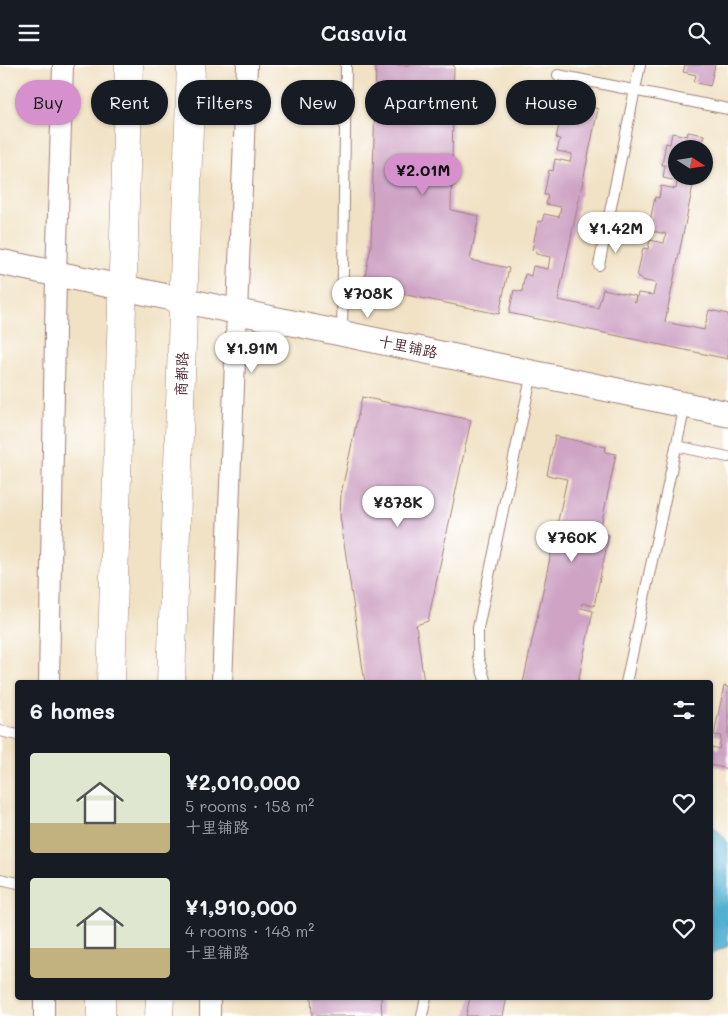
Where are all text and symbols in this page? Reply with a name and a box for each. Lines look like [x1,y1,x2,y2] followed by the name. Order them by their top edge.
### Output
[321,18,407,47] text: Casavia
[15,19,43,47] icon: menu
[685,19,713,47] icon: search
[15,80,81,125] chip: Buy
[91,80,168,125] chip: Rent
[178,80,271,125] chip: Filters
[281,80,355,125] chip: New
[365,80,496,125] chip: Apartment
[506,80,596,125] chip: House
[668,140,712,185] north arrow
[668,140,713,185] map controls
[382,153,464,196] pin: ¥2.01M
[396,159,450,180] text: ¥2.01M
[575,211,657,254] pin: ¥1.42M
[589,217,643,238] text: ¥1.42M
[333,277,403,319] pin: ¥708K
[343,282,393,303] text: ¥708K
[377,330,440,362] street label: 十里铺路
[211,331,293,374] pin: ¥1.91M
[226,337,278,358] text: ¥1.91M
[170,351,192,397] street label: 商都路
[363,485,433,528] pin: ¥878K
[373,491,423,512] text: ¥878K
[537,521,607,563] pin: ¥760K
[547,526,597,547] text: ¥760K
[670,696,698,724] icon: filters
[30,697,115,724] text: 6 homes
[185,768,300,795] text: ¥2,010,000
[70,773,130,833] icon: home
[670,789,698,817] icon: heart
[185,795,314,816] text: 5 rooms · 158 m²
[185,816,249,837] text: 十里铺路
[185,893,297,920] text: ¥1,910,000
[70,898,130,958] icon: home
[670,914,698,942] icon: heart
[185,920,314,941] text: 4 rooms · 148 m²
[185,941,249,962] text: 十里铺路

